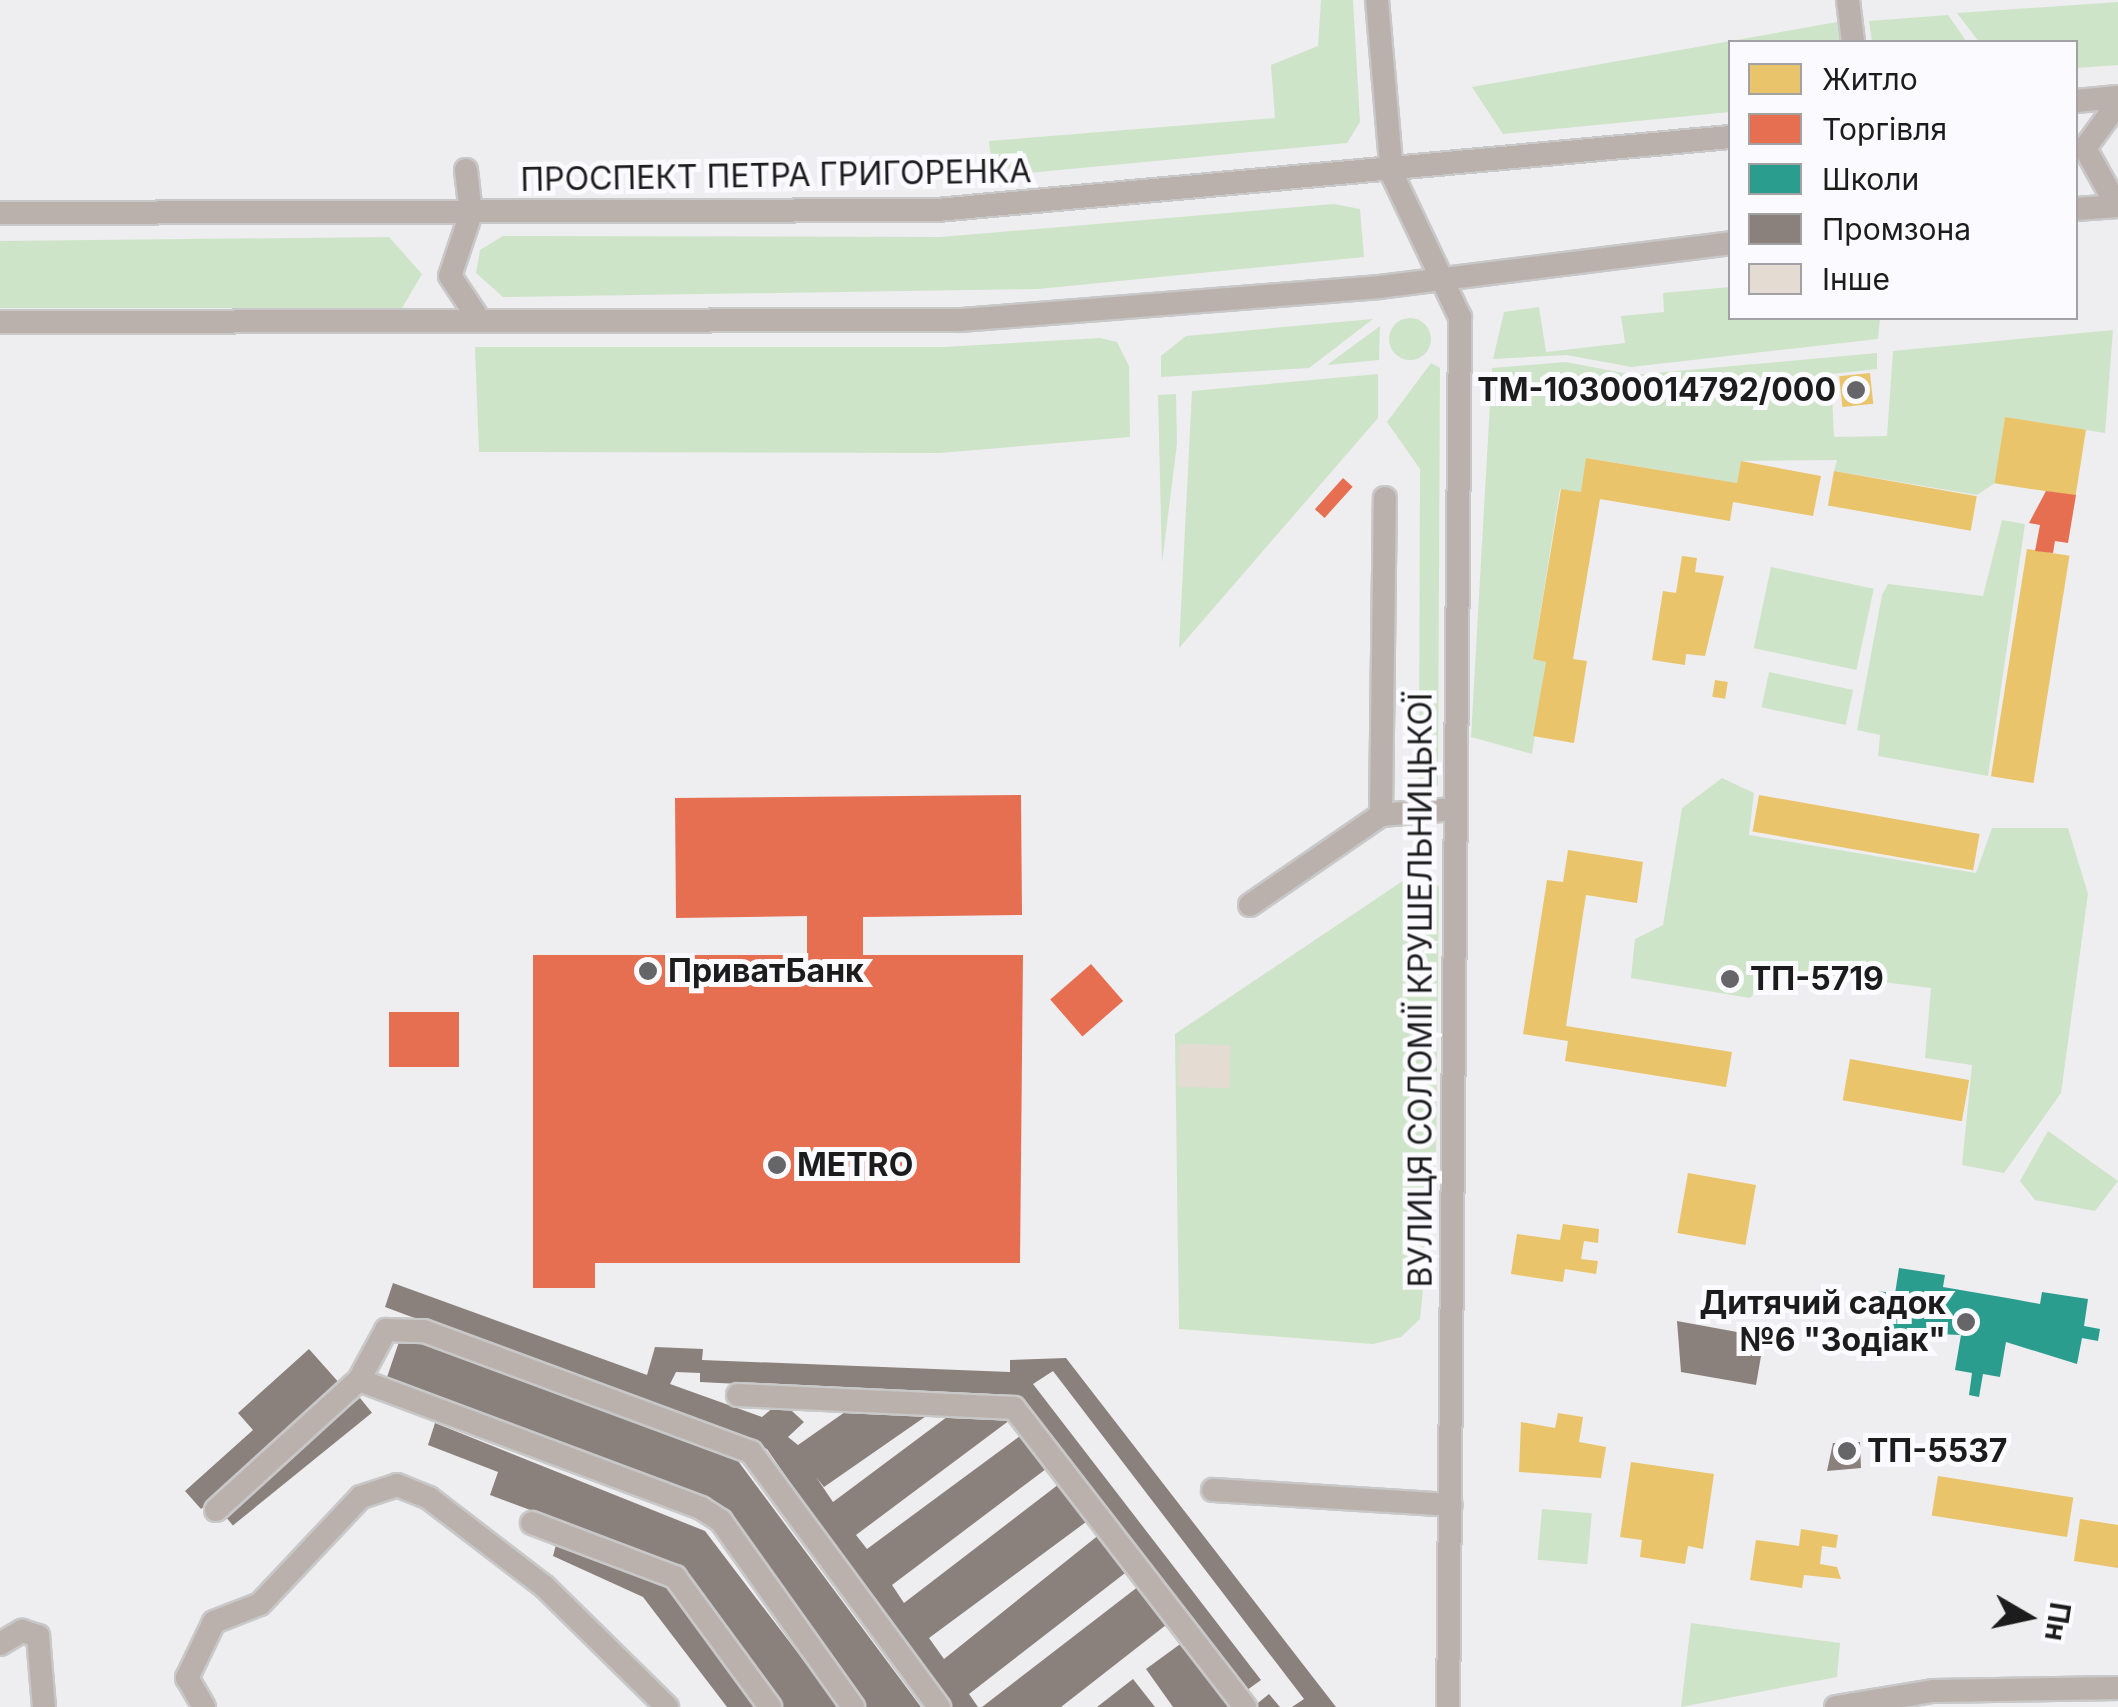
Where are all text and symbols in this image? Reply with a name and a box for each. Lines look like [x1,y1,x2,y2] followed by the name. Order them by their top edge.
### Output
[1728,40,2078,320] legend
[1822,61,1918,97] text: Житло
[1822,111,1947,147] text: Торгівля
[520,152,1032,200] street label: ПРОСПЕКТ ПЕТРА ГРИГОРЕНКА
[1822,161,1919,197] text: Школи
[1822,211,1971,247] text: Промзона
[1822,261,1890,297] text: Інше
[1477,371,1836,409] place label: ТМ-10300014792/000
[1845,379,1867,401] marker: ТМ-10300014792/000
[1402,693,1440,1287] street label: ВУЛИЦЯ СОЛОМІЇ КРУШЕЛЬНИЦЬКОЇ
[668,952,864,990] place label: ПриватБанк
[637,960,659,982] marker: ПриватБанк
[1750,960,1884,998] place label: ТП-5719
[1719,968,1741,990] marker: ТП-5719
[797,1146,913,1184] place label: METRO
[766,1154,788,1176] marker: METRO
[1699,1285,1946,1360] place label: Дитячий садок №6 "Зодіак"
[1955,1311,1977,1333] marker: Дитячий садок №6 "Зодіак"
[1867,1432,2007,1470] place label: ТП-5537
[1836,1440,1858,1462] marker: ТП-5537
[1978,1567,2078,1667] north arrow
[2038,1600,2077,1643] text: Пн

